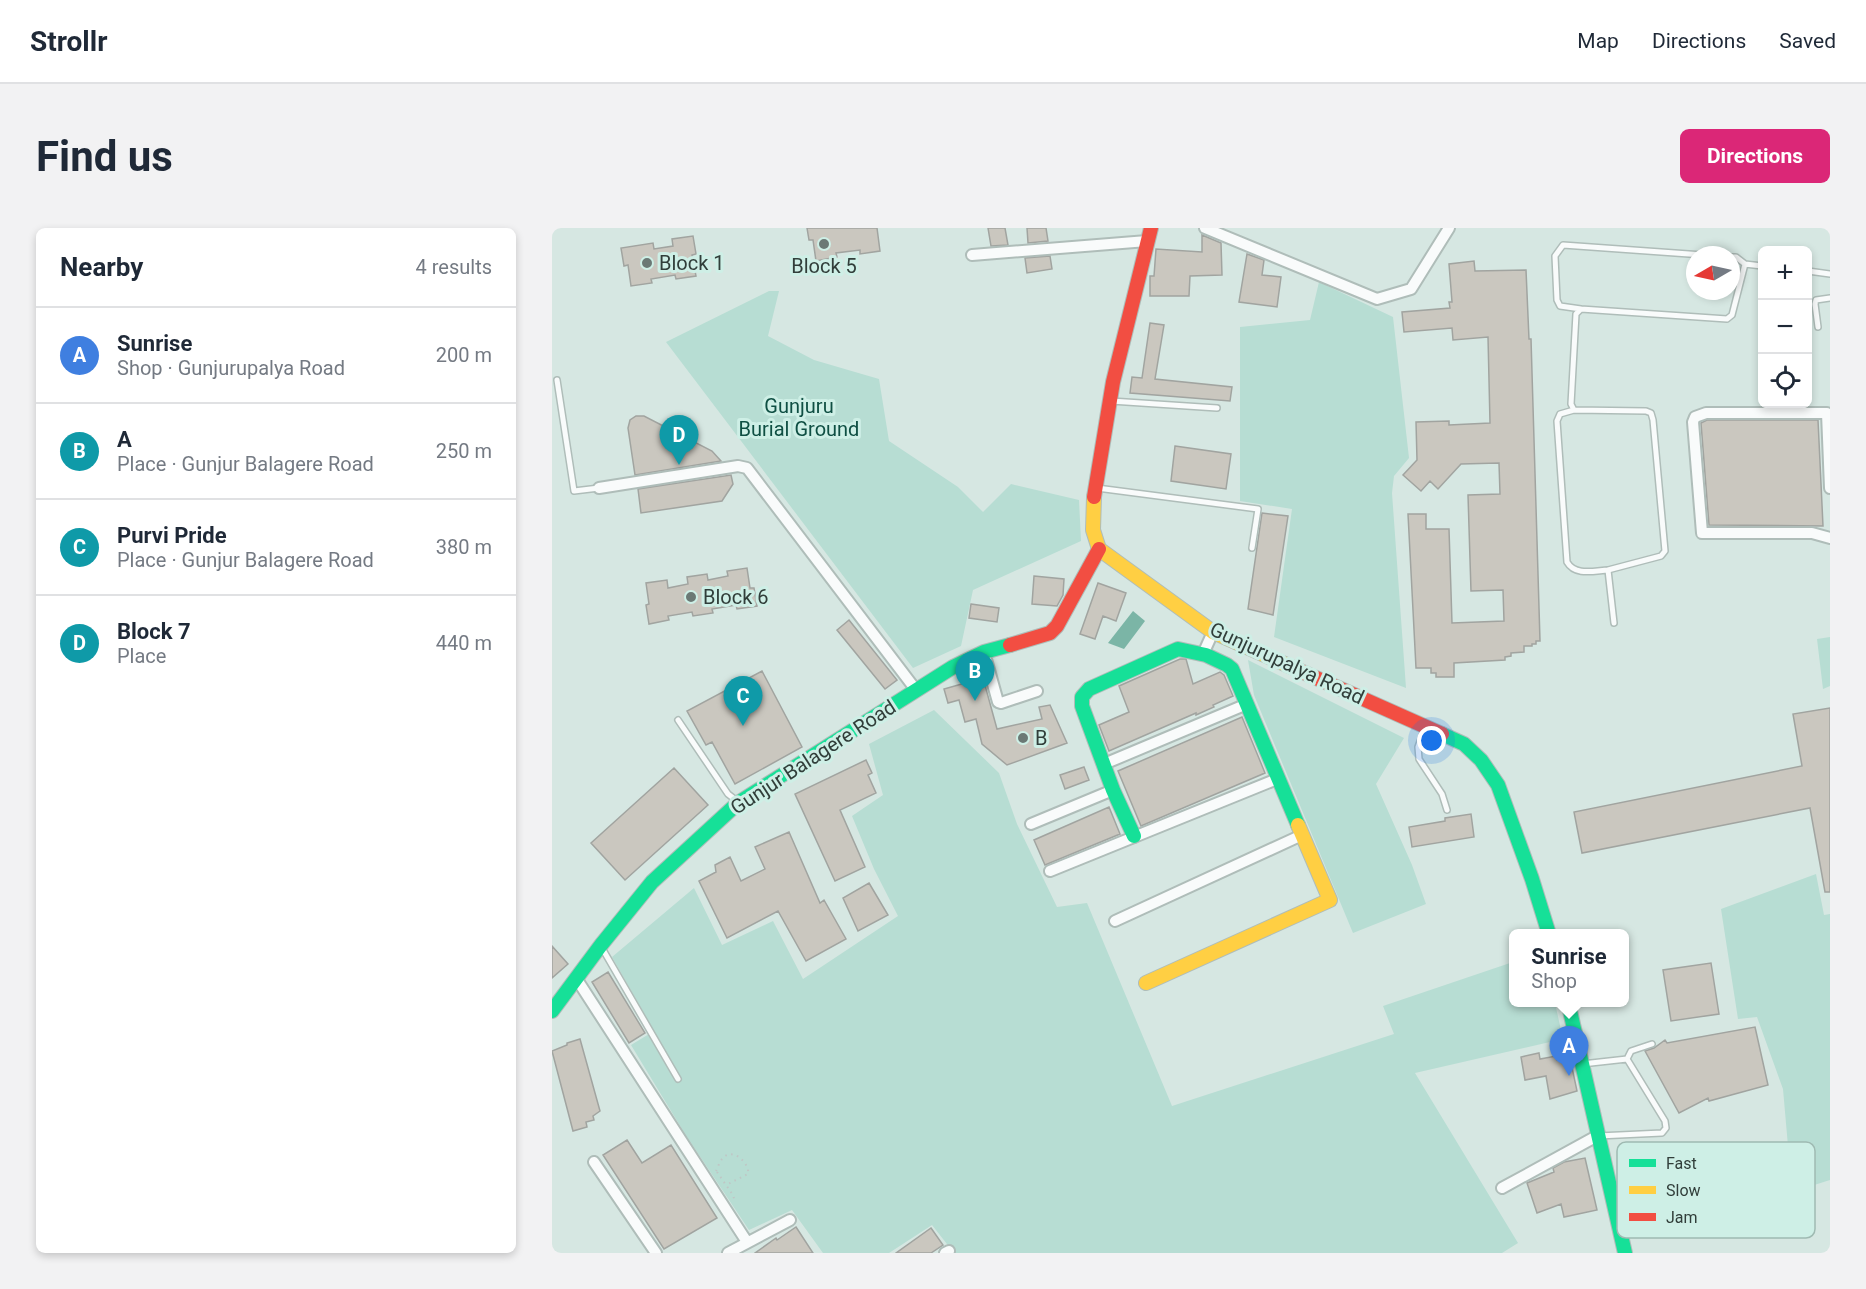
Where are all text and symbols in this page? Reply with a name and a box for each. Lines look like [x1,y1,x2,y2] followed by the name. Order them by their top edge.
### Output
[30,25,107,58] text: Strollr
[1577,29,1619,53] text: Map
[1652,29,1746,53] text: Directions
[1779,29,1836,53] text: Saved
[1680,129,1830,183] button: Directions
[36,132,173,181] text: Find us
[817,237,831,251] marker: Block 5
[1686,246,1740,300] north arrow
[1758,246,1812,408] map controls
[1758,246,1812,300] button: +
[659,251,725,275] place label: Block 1
[60,252,143,282] text: Nearby
[791,254,857,278] place label: Block 5
[416,255,492,279] text: 4 results
[640,256,654,270] marker: Block 1
[1758,300,1812,354] button: −
[117,331,192,356] text: Sunrise
[73,343,86,367] text: A
[436,343,492,367] text: 200 m
[1758,354,1812,408] button: locate
[117,356,345,380] text: Shop · Gunjurupalya Road
[739,394,859,441] park label: Gunjuru Burial Ground
[660,416,698,465] pin: D
[117,427,132,452] text: A
[73,439,86,463] text: B
[436,439,492,463] text: 250 m
[117,452,374,476] text: Place · Gunjur Balagere Road
[117,523,227,548] text: Purvi Pride
[73,535,86,559] text: C
[436,535,492,559] text: 380 m
[117,548,374,572] text: Place · Gunjur Balagere Road
[703,585,769,609] place label: Block 6
[684,590,698,604] marker: Block 6
[1206,617,1368,709] street label: Gunjurupalya Road
[117,619,191,644] text: Block 7
[73,631,86,655] text: D
[436,631,492,655] text: 440 m
[117,644,166,668] text: Place
[956,652,994,701] pin: B
[724,676,762,726] pin: C
[726,695,900,819] street label: Gunjur Balagere Road
[1035,726,1047,750] place label: B
[1417,726,1446,755] your location
[1016,731,1030,745] marker: B
[1509,929,1629,1007] popup
[1531,944,1607,969] text: Sunrise
[1531,969,1577,993] text: Shop
[1550,1026,1588,1076] pin: A
[1617,1142,1815,1238] legend
[1666,1154,1697,1173] text: Fast
[1666,1181,1701,1200] text: Slow
[1666,1208,1698,1227] text: Jam

